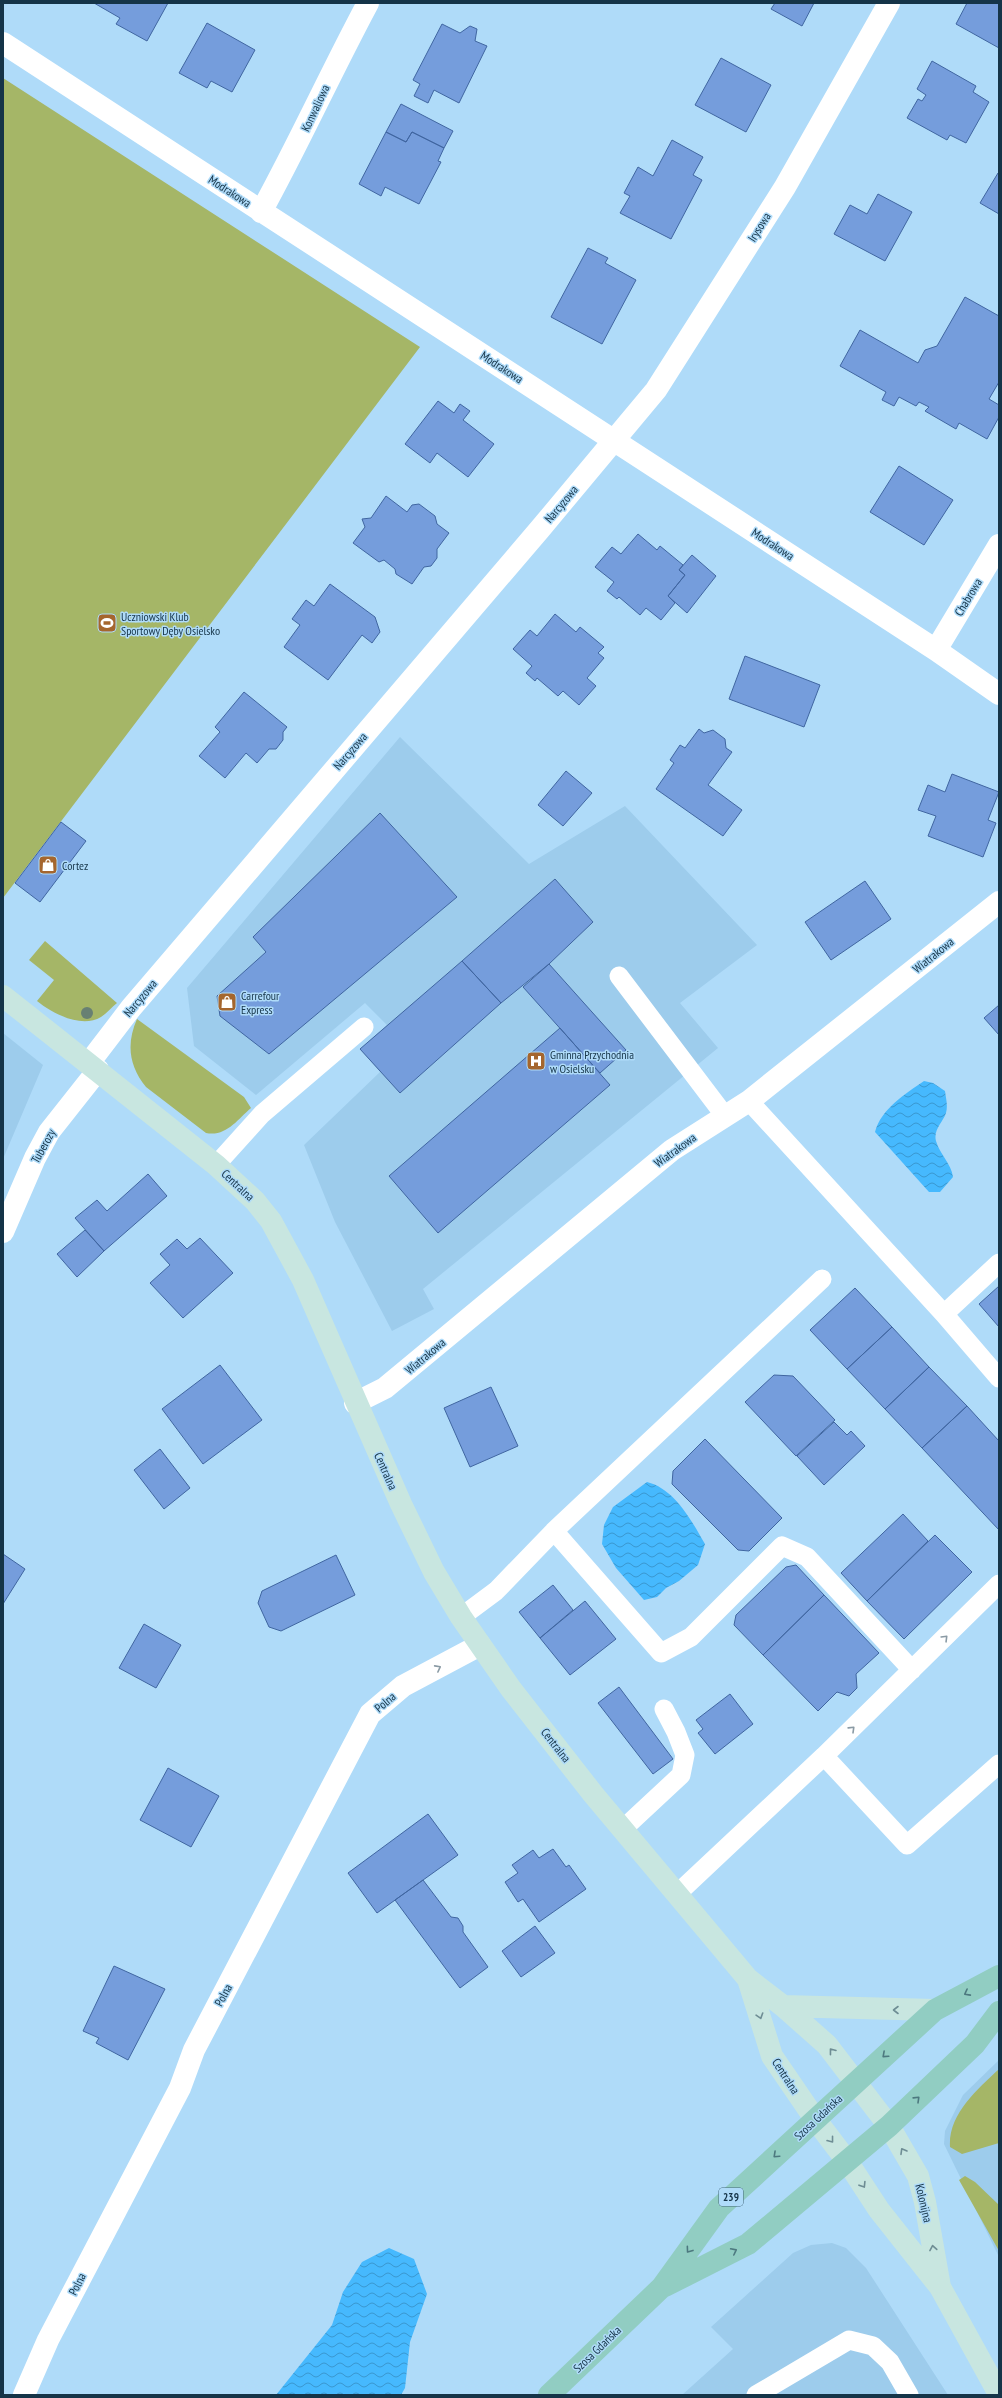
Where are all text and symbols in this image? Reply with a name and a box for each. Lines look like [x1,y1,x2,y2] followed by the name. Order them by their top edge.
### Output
[298,82,332,134] street label: Konwaliowa
[206,172,254,210] street label: Modrakowa
[744,209,774,244] street label: Irysowa
[478,348,526,386] street label: Modrakowa
[541,482,581,526] street label: Narcyzowa
[749,525,797,563] street label: Modrakowa
[951,575,985,618] street label: Chabrowa
[121,609,220,638] place label: Uczniowski Klub Sportowy Dęby Osielsko
[96,612,118,634] sports icon: Uczniowski Klub Sportowy Dęby Osielsko
[330,729,370,773] street label: Narcyzowa
[37,854,59,876] shop icon: Cortez
[62,858,88,873] place label: Cortez
[909,934,957,976] street label: Wiatrakowa
[120,976,160,1020] street label: Narcyzowa
[241,988,280,1017] place label: Carrefour Express
[216,991,238,1013] shop icon: Carrefour Express
[550,1047,634,1076] place label: Gminna Przychodnia w Osielsku
[525,1050,547,1072] hospital icon: Gminna Przychodnia w Osielsku
[28,1126,59,1166] street label: Tuberozy
[651,1130,699,1170] street label: Wiatrakowa
[218,1166,258,1204] street label: Centralna
[402,1335,448,1377] street label: Wiatrakowa
[371,1450,401,1492] street label: Centralna
[940,1635,948,1643] one-way arrow
[434,1665,441,1672] one-way arrow
[371,1689,399,1715] street label: Polna
[538,1725,574,1765] street label: Centralna
[847,1726,855,1734] one-way arrow
[211,1981,235,2009] street label: Polna
[964,1988,971,1996] one-way arrow
[893,2006,899,2014] one-way arrow
[755,2012,763,2019] one-way arrow
[830,2049,837,2056] one-way arrow
[883,2050,890,2057] one-way arrow
[769,2055,803,2097] street label: Centralna
[791,2091,845,2143] street label: Szosa Gdańska
[912,2096,920,2104] one-way arrow
[827,2135,834,2142] one-way arrow
[901,2148,908,2155] one-way arrow
[774,2150,781,2157] one-way arrow
[858,2181,866,2188] one-way arrow
[912,2182,936,2224] street label: Kolonijna
[719,2188,743,2206] road number: 239
[930,2245,938,2251] one-way arrow
[687,2246,694,2253] one-way arrow
[730,2248,738,2256] one-way arrow
[65,2270,89,2298] street label: Polna
[570,2322,624,2375] street label: Szosa Gdańska

